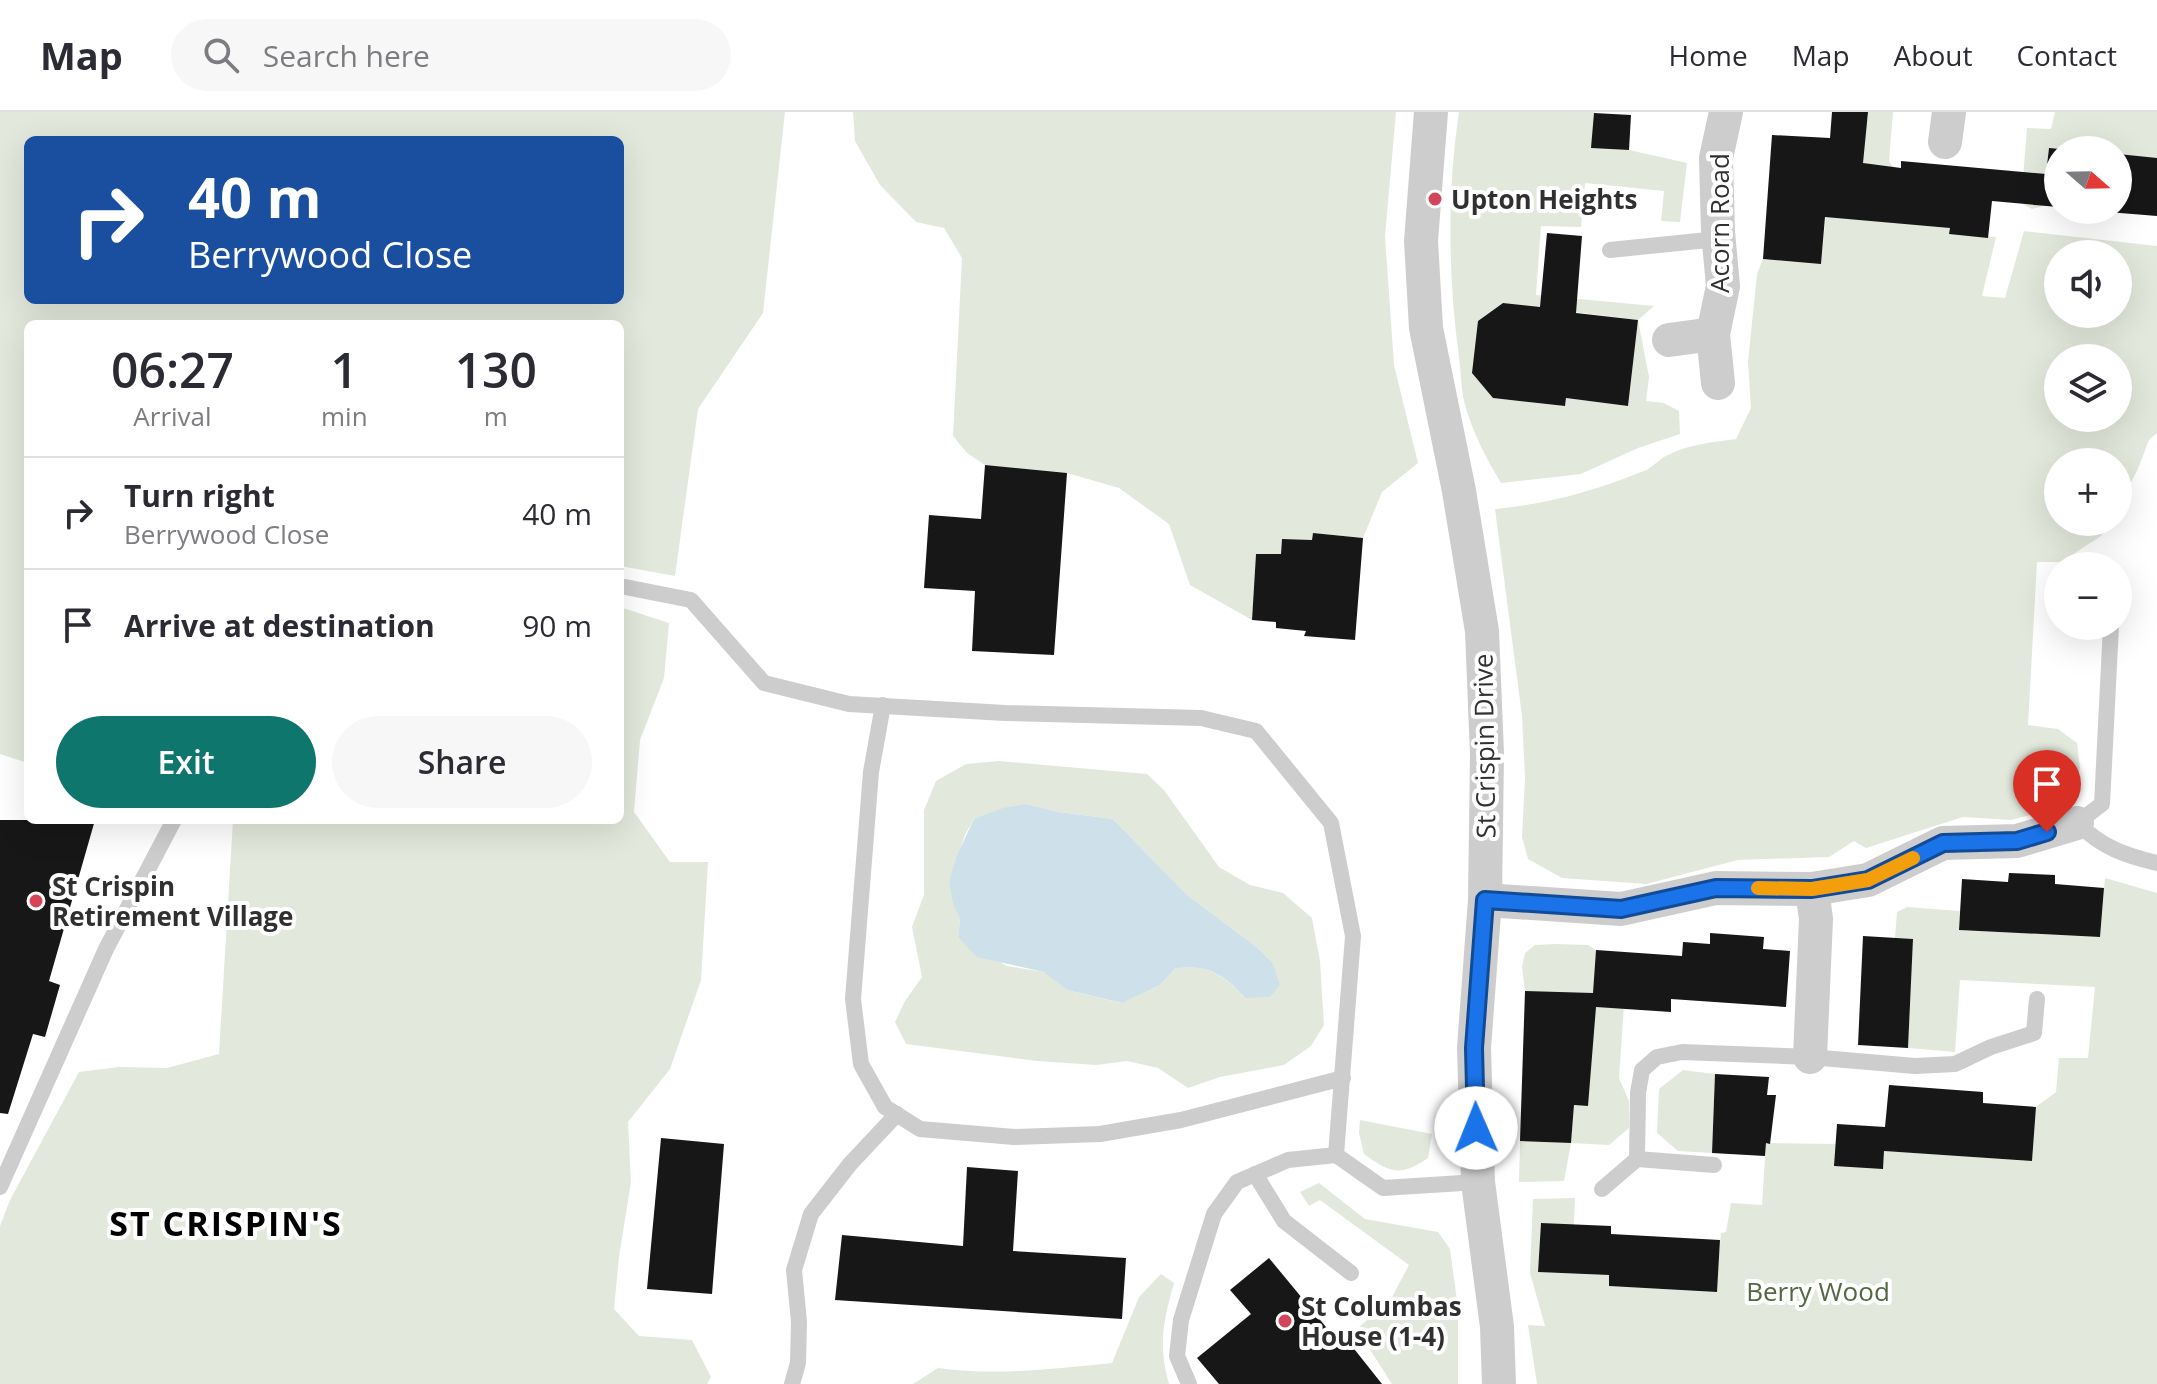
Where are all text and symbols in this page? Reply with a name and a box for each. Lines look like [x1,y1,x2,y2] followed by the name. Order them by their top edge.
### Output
[171,19,731,91] search box
[40,29,123,81] text: Map
[199,33,243,77] icon: search
[263,35,430,76] text: Search here
[1669,36,1748,74] text: Home
[1792,36,1850,74] text: Map
[1894,36,1972,74] text: About
[2016,36,2117,74] text: Contact
[2044,136,2132,224] north arrow
[2044,136,2132,640] map controls
[1701,153,1737,293] street label: Acorn Road
[188,158,322,234] text: 40 m
[56,168,160,272] icon: right
[1451,181,1638,217] place label: Upton Heights
[1426,190,1444,208] marker: Upton Heights
[188,230,472,279] text: Berrywood Close
[2044,240,2132,328] button: sound
[111,337,234,402] text: 06:27
[331,337,358,402] text: 1
[455,337,537,402] text: 130
[2044,344,2132,432] button: layers
[133,398,212,434] text: Arrival
[321,398,368,434] text: min
[484,398,508,434] text: m
[2044,448,2132,536] button: +
[124,475,275,516] text: Turn right
[56,491,100,535] icon: right
[522,493,592,534] text: 40 m
[124,516,329,552] text: Berrywood Close
[2044,552,2132,640] button: −
[56,603,100,647] icon: arrive
[124,605,435,646] text: Arrive at destination
[522,605,592,646] text: 90 m
[1464,653,1504,839] street label: St Crispin Drive
[56,716,316,808] button: Exit
[332,716,592,808] button: Share
[2013,750,2081,832] pin
[2025,762,2069,806] icon: arrive
[52,868,293,934] place label: St Crispin Retirement Village
[27,892,45,910] marker: St Crispin Retirement Village
[1434,1086,1518,1170] position arrow
[109,1200,343,1246] district label: ST CRISPIN'S
[1746,1273,1890,1309] park label: Berry Wood
[1301,1288,1462,1354] place label: St Columbas House (1-4)
[1276,1312,1294,1330] marker: St Columbas House (1-4)

